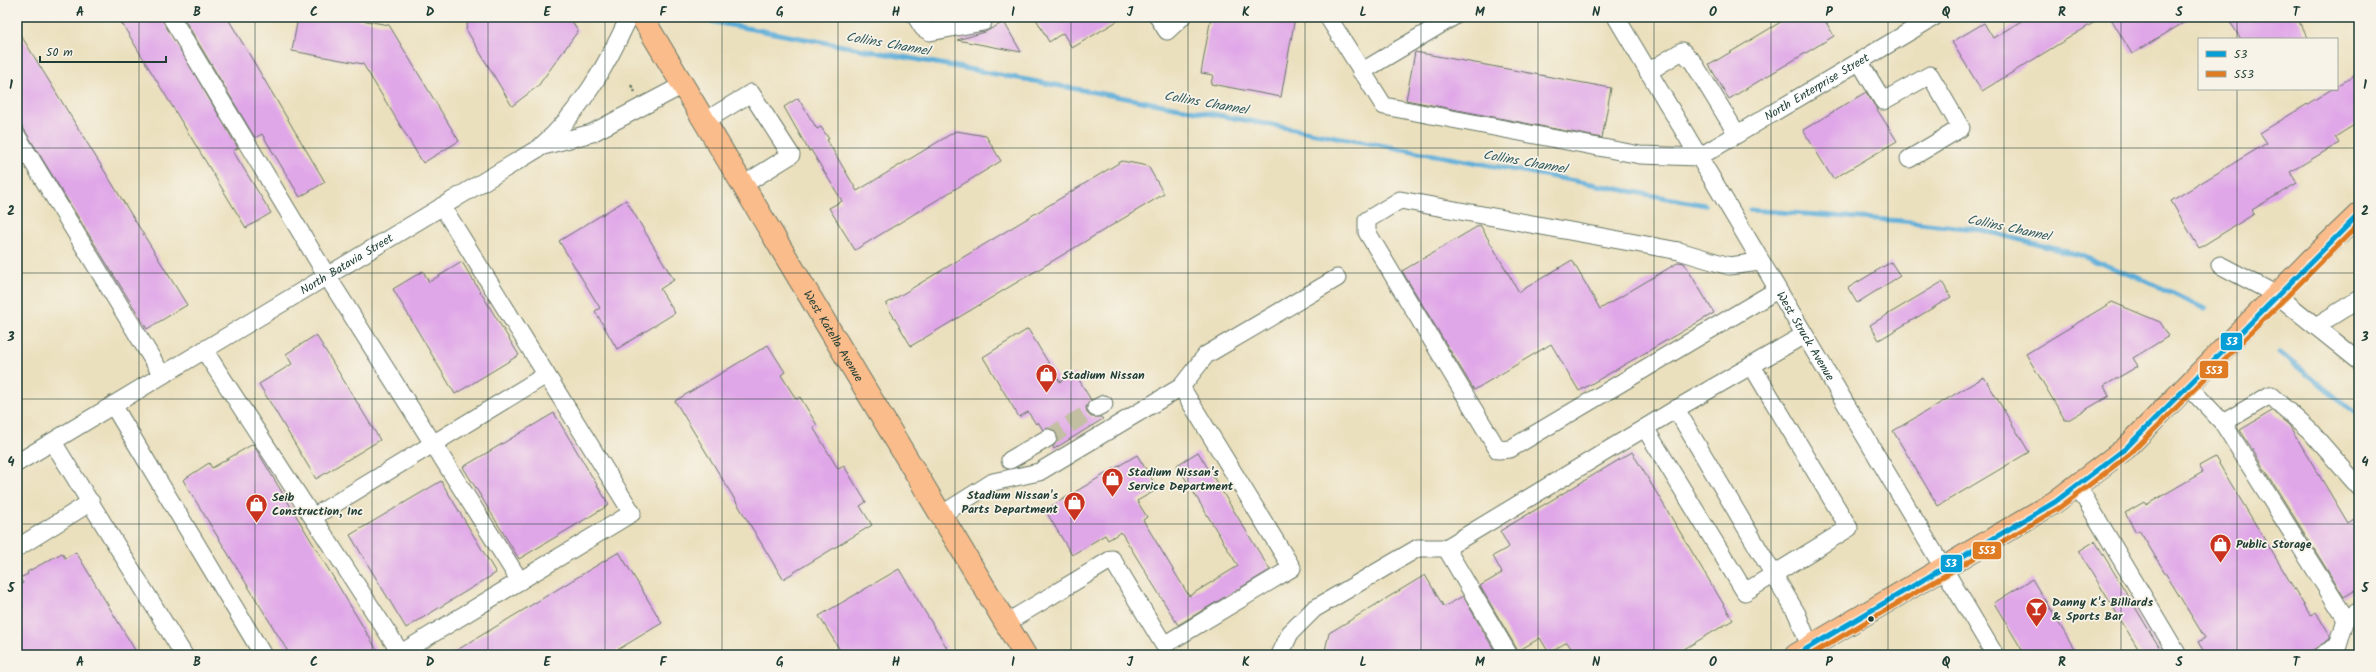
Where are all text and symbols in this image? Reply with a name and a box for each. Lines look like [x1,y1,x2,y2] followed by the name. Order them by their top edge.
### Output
[76,2,84,23] text: A
[193,2,201,23] text: B
[310,2,318,23] text: C
[426,2,435,23] text: D
[543,2,551,23] text: E
[659,2,667,23] text: F
[776,2,784,23] text: G
[892,2,901,23] text: H
[1011,2,1015,23] text: I
[1127,2,1134,23] text: J
[1242,2,1250,23] text: K
[1359,2,1367,23] text: L
[1475,2,1485,23] text: M
[1592,2,1601,23] text: N
[1709,2,1717,23] text: O
[1825,2,1833,23] text: P
[1942,2,1951,23] text: Q
[2058,2,2066,23] text: R
[2175,2,2183,23] text: S
[2292,2,2301,23] text: T
[844,27,934,63] water label: Collins Channel
[40,38,166,64] scale bar
[2198,38,2338,90] legend
[46,43,73,62] text: 50 m
[2234,45,2247,64] text: 53
[1761,48,1873,126] street label: North Enterprise Street
[2234,65,2254,84] text: 553
[9,75,13,96] text: 1
[2363,75,2367,96] text: 1
[1162,86,1252,122] water label: Collins Channel
[1481,145,1571,181] water label: Collins Channel
[7,201,15,222] text: 2
[2361,201,2369,222] text: 2
[1965,209,2055,248] water label: Collins Channel
[297,229,397,300] street label: North Batavia Street
[798,287,868,386] street label: West Katella Avenue
[1771,288,1839,385] street label: West Struck Avenue
[6,327,15,348] text: 3
[2360,327,2369,348] text: 3
[2220,332,2243,351] line badge: 53
[2225,333,2238,351] text: 53
[2199,360,2229,379] line badge: 553
[1034,362,1060,395] shop icon: Stadium Nissan
[2204,362,2223,380] text: 553
[1062,366,1145,385] place label: Stadium Nissan
[7,452,15,473] text: 4
[2361,452,2369,473] text: 4
[1128,463,1234,496] place label: Stadium Nissan's Service Department
[1099,466,1125,499] shop icon: Stadium Nissan's Service Department
[961,486,1059,519] place label: Stadium Nissan's Parts Department
[272,488,363,521] place label: Seib Construction, Inc
[1061,489,1087,522] shop icon: Stadium Nissan's Parts Department
[244,491,270,524] shop icon: Seib Construction, Inc
[2207,531,2233,564] shop icon: Public Storage
[2236,535,2312,554] place label: Public Storage
[1972,541,2002,560] line badge: 553
[1977,542,1996,560] text: 553
[1940,554,1963,573] line badge: 53
[1944,555,1957,573] text: 53
[7,578,16,599] text: 5
[2361,578,2370,599] text: 5
[2052,593,2153,626] place label: Danny K's Billiards & Sports Bar
[2023,596,2049,629] bar icon: Danny K's Billiards & Sports Bar
[1866,614,1876,624] unlabelled marker
[76,652,84,672] text: A
[193,652,201,672] text: B
[310,652,318,672] text: C
[426,652,435,672] text: D
[543,652,551,672] text: E
[659,652,667,672] text: F
[776,652,784,672] text: G
[892,652,901,672] text: H
[1011,652,1015,672] text: I
[1127,652,1134,672] text: J
[1242,652,1250,672] text: K
[1359,652,1367,672] text: L
[1475,652,1485,672] text: M
[1592,652,1601,672] text: N
[1709,652,1717,672] text: O
[1825,652,1833,672] text: P
[1942,652,1951,672] text: Q
[2058,652,2066,672] text: R
[2175,652,2183,672] text: S
[2292,652,2301,672] text: T

